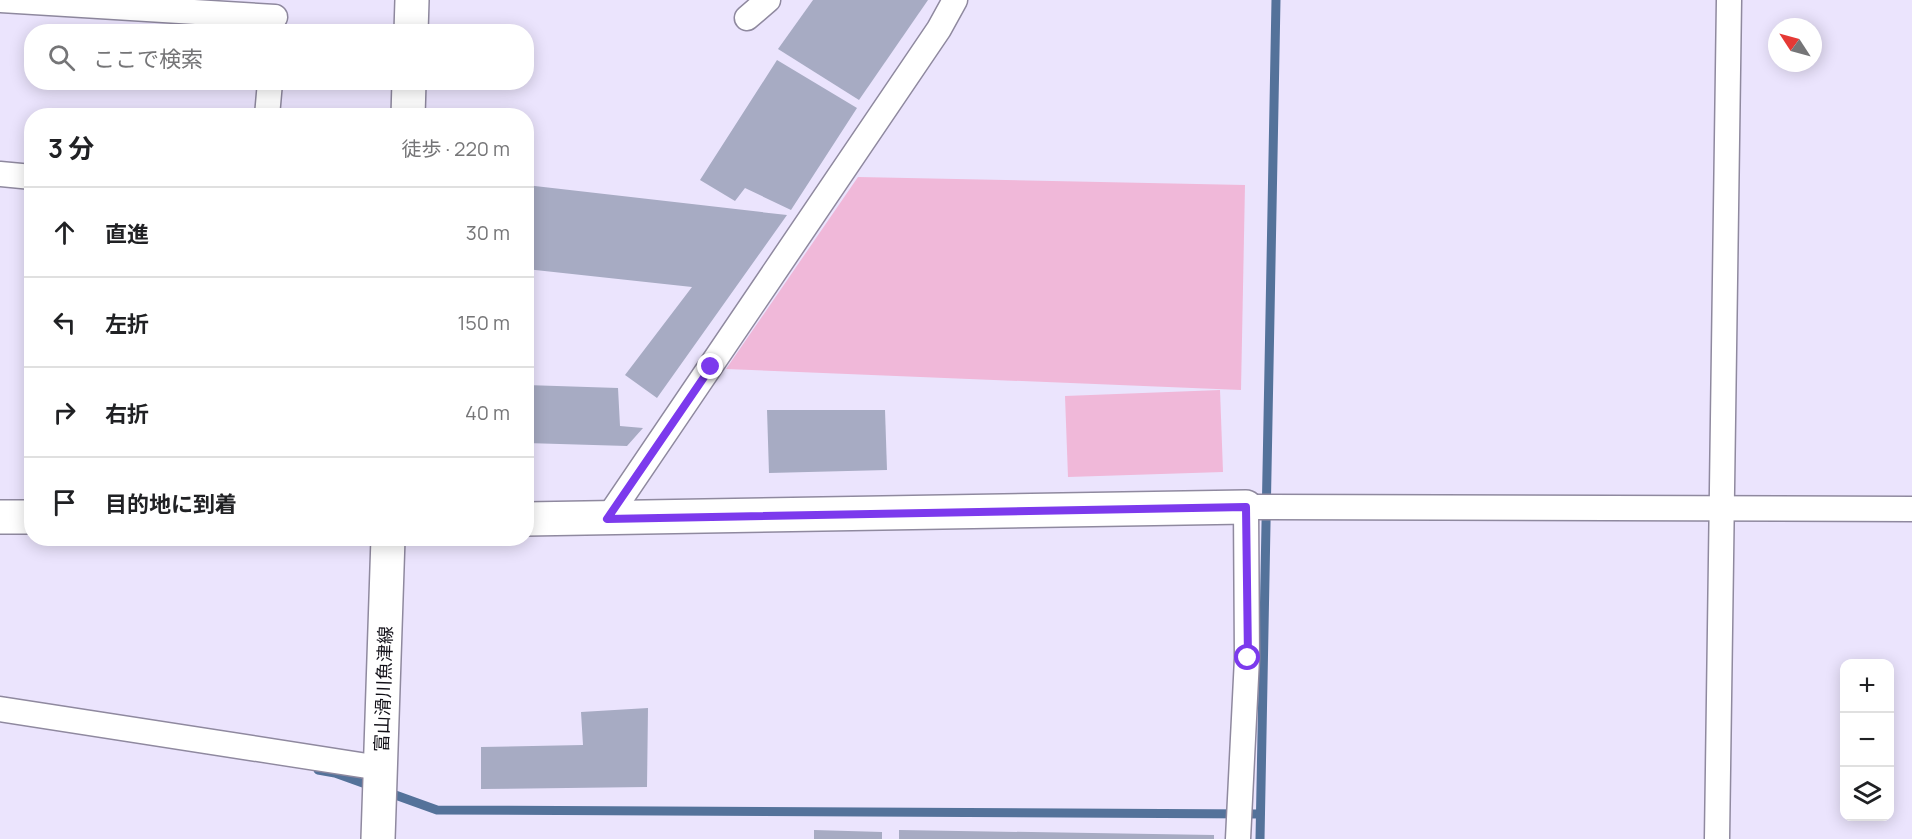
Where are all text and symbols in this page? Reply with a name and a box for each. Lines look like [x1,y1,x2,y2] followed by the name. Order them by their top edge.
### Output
[1768,18,1822,72] north arrow
[24,24,534,90] search box
[45,41,78,74] icon: search
[93,44,203,74] text: ここで検索
[48,130,94,166] text: 3 分
[402,135,510,162] text: 徒歩 · 220 m
[48,216,81,249] icon: ahead
[105,219,149,249] text: 直進
[466,219,510,246] text: 30 m
[48,306,81,339] icon: left
[105,309,149,339] text: 左折
[457,309,510,336] text: 150 m
[697,353,723,379] route end
[48,396,81,429] icon: right
[105,399,149,429] text: 右折
[465,399,510,426] text: 40 m
[48,486,81,519] icon: arrive
[105,489,237,519] text: 目的地に到着
[369,626,397,752] street label: 富山滑川魚津線
[1234,644,1260,670] route start
[1840,659,1894,821] map controls
[1840,659,1894,713] button: +
[1840,713,1894,767] button: −
[1840,767,1894,821] button: layers

